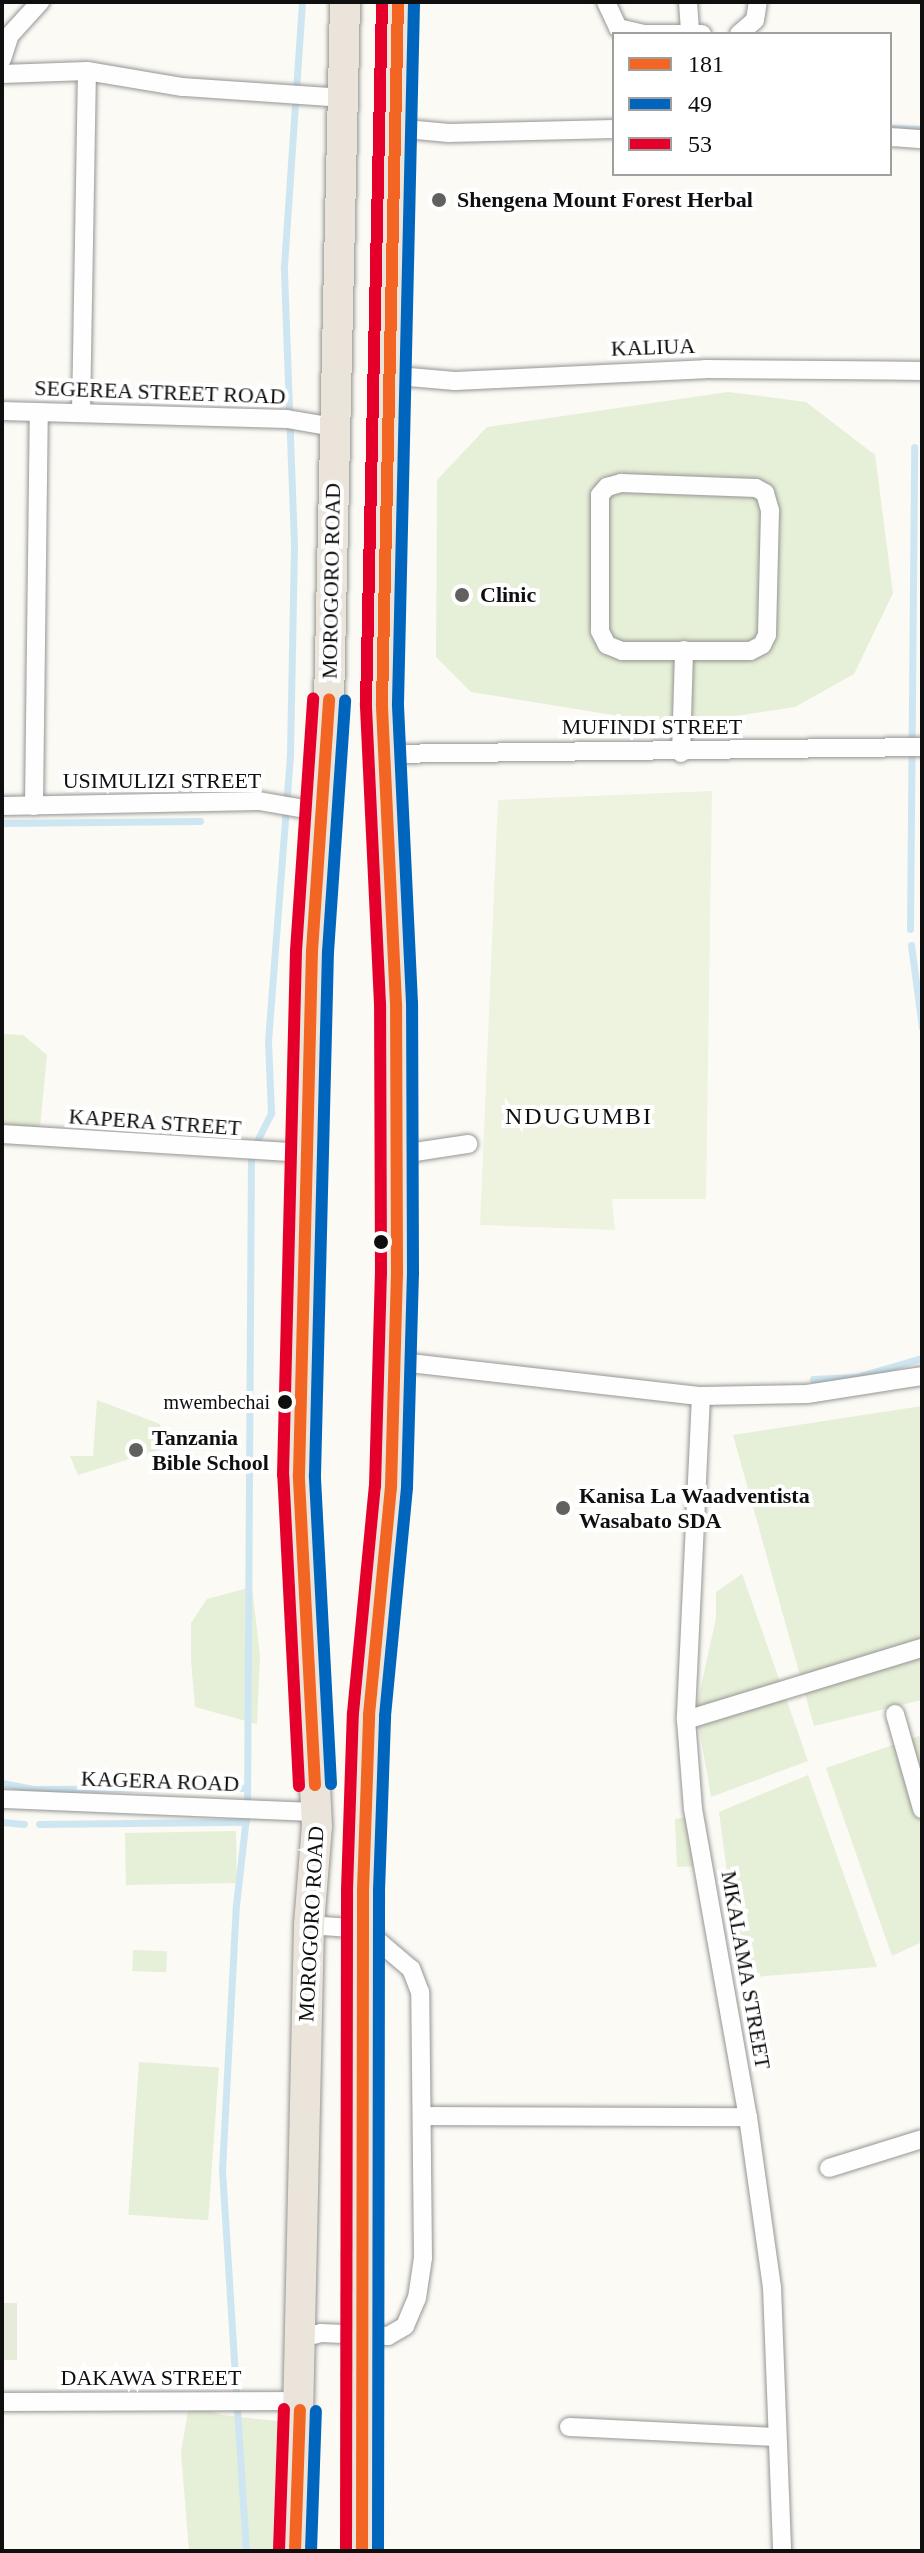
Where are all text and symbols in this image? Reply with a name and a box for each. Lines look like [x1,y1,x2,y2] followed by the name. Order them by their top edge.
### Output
[612,32,892,176] legend
[688,51,724,77] text: 181
[688,91,712,117] text: 49
[688,131,712,157] text: 53
[457,187,753,213] place label: Shengena Mount Forest Herbal
[428,189,450,211] marker: Shengena Mount Forest Herbal
[610,332,696,362] street label: KALIUA
[33,374,287,410] street label: SEGEREA STREET ROAD
[316,483,346,679] street label: MOROGORO ROAD
[480,582,536,608] place label: Clinic
[451,584,473,606] marker: Clinic
[562,714,742,740] street label: MUFINDI STREET
[63,768,261,794] street label: USIMULIZI STREET
[67,1103,243,1141] street label: KAPERA STREET
[505,1103,653,1131] district label: NDUGUMBI
[373,1234,389,1250] unlabelled marker
[163,1390,270,1414] place label: mwembechai
[277,1394,293,1410] marker: mwembechai
[152,1424,269,1476] place label: Tanzania Bible School
[127,1441,145,1459] marker: Tanzania Bible School
[579,1482,810,1534] place label: Kanisa La Waadventista Wasabato SDA
[554,1499,572,1517] marker: Kanisa La Waadventista Wasabato SDA
[80,1765,240,1797] street label: KAGERA ROAD
[293,1825,329,2023] street label: MOROGORO ROAD
[715,1868,777,2072] street label: MKALAMA STREET
[60,2365,242,2391] street label: DAKAWA STREET

